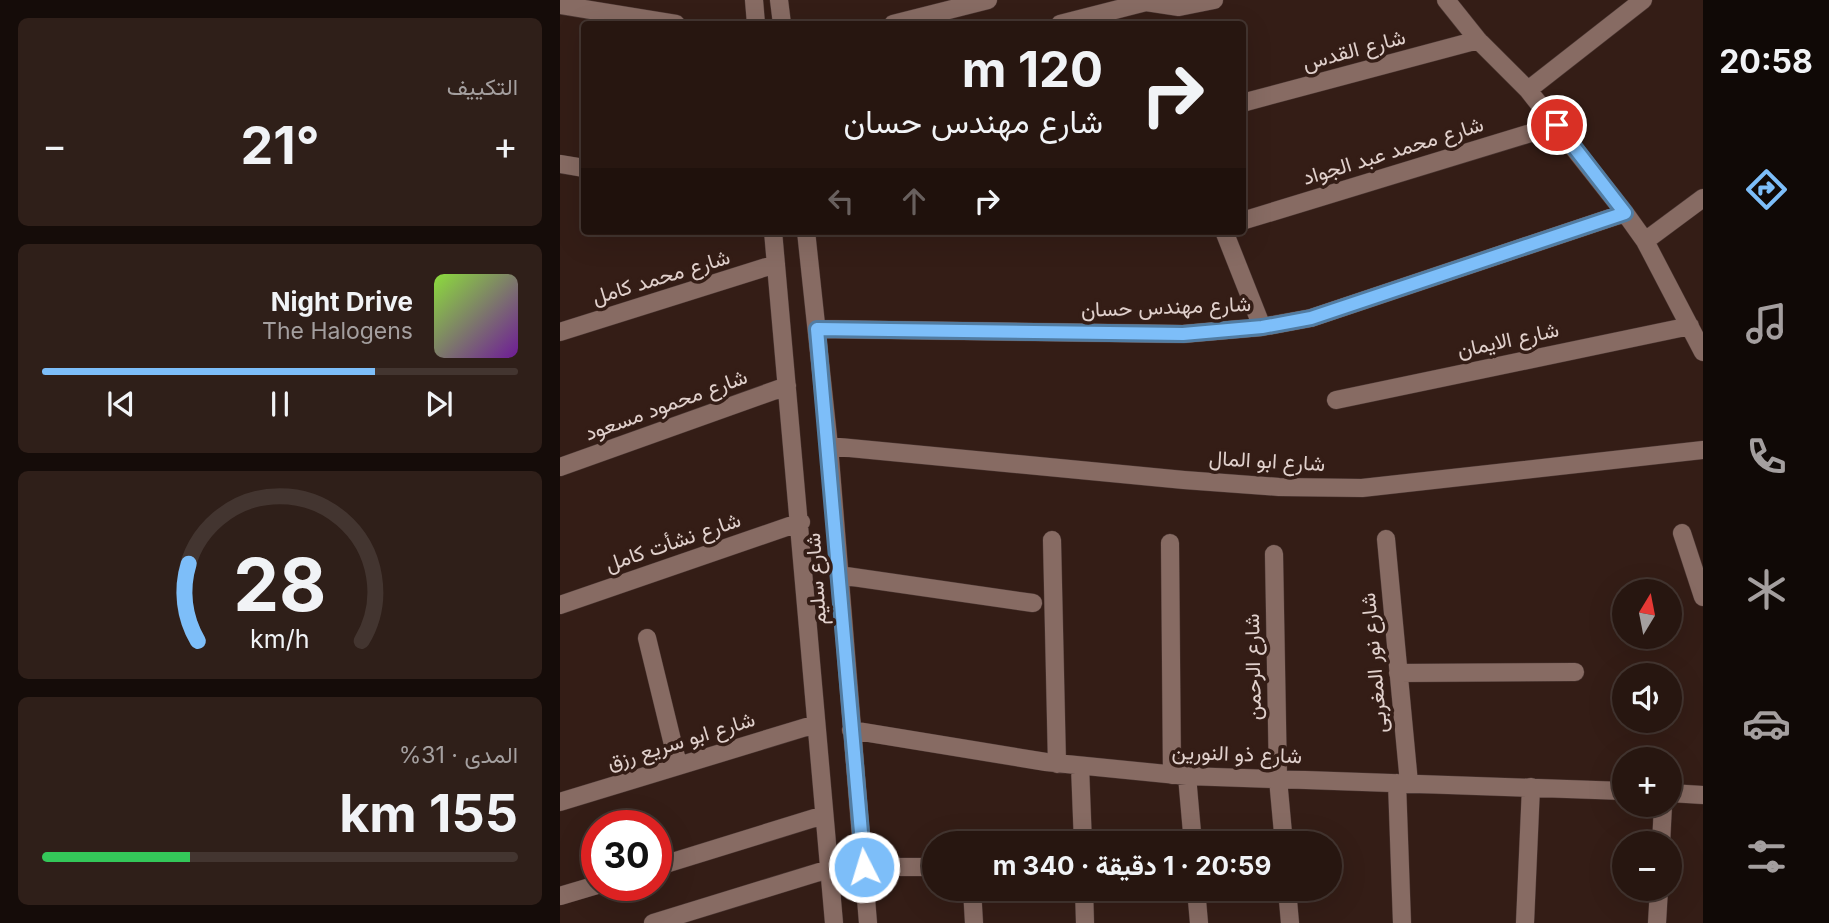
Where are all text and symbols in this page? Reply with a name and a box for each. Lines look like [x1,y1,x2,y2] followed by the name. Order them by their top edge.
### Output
[1300,24,1409,77] street label: شارع القدس
[962,40,1103,99] text: 120 m
[1719,42,1813,81] text: 20:58
[1127,49,1218,140] icon: right
[447,73,518,101] text: التكييف
[1527,95,1587,155] pin
[844,102,1103,141] text: شارع مهندس حسان
[1538,106,1576,144] icon: arrive
[1300,111,1487,192] street label: شارع محمد عبد الجواد
[240,114,320,177] text: 21°
[42,122,67,168] text: −
[493,122,518,168] text: +
[1742,165,1791,214] icon: directions
[822,182,860,220] icon: left
[895,182,933,220] icon: ahead
[968,182,1006,220] icon: right
[589,244,733,311] street label: شارع محمد كامل
[271,286,413,317] text: Night Drive
[1080,291,1252,324] street label: شارع مهندس حسان
[1742,299,1791,348] icon: music
[262,317,413,345] text: The Halogens
[1455,317,1561,364] street label: شارع الايمان
[581,363,751,447] street label: شارع محمود مسعود
[102,385,140,423] icon: previous
[261,385,299,423] icon: pause
[420,385,458,423] icon: next
[1742,432,1791,481] icon: phone
[1208,445,1326,478] street label: شارع ابو المال
[602,507,745,578] street label: شارع نشأت كامل
[800,532,833,626] street label: شارع سليم
[233,540,327,629] text: 28
[1742,565,1791,614] icon: climate
[1612,579,1682,649] north arrow
[1612,579,1682,901] map controls
[1355,592,1394,734] street label: شارع نور المغربى
[1239,613,1268,721] street label: شارع الرحمن
[250,623,310,653] text: km/h
[1612,663,1682,733] button: sound
[1742,699,1791,748] icon: car
[604,706,758,777] street label: شارع ابو سريع رزق
[1171,739,1303,770] street label: شارع ذو النورين
[399,741,518,769] text: المدى · 31%
[1612,747,1682,817] button: +
[339,782,518,845] text: 155 km
[581,810,672,901] speed limit sign: 30
[827,830,901,904] position arrow
[1612,831,1682,901] button: −
[1742,832,1791,881] icon: filters
[993,850,1271,881] text: 20:59 · 1 دقيقة · 340 m

